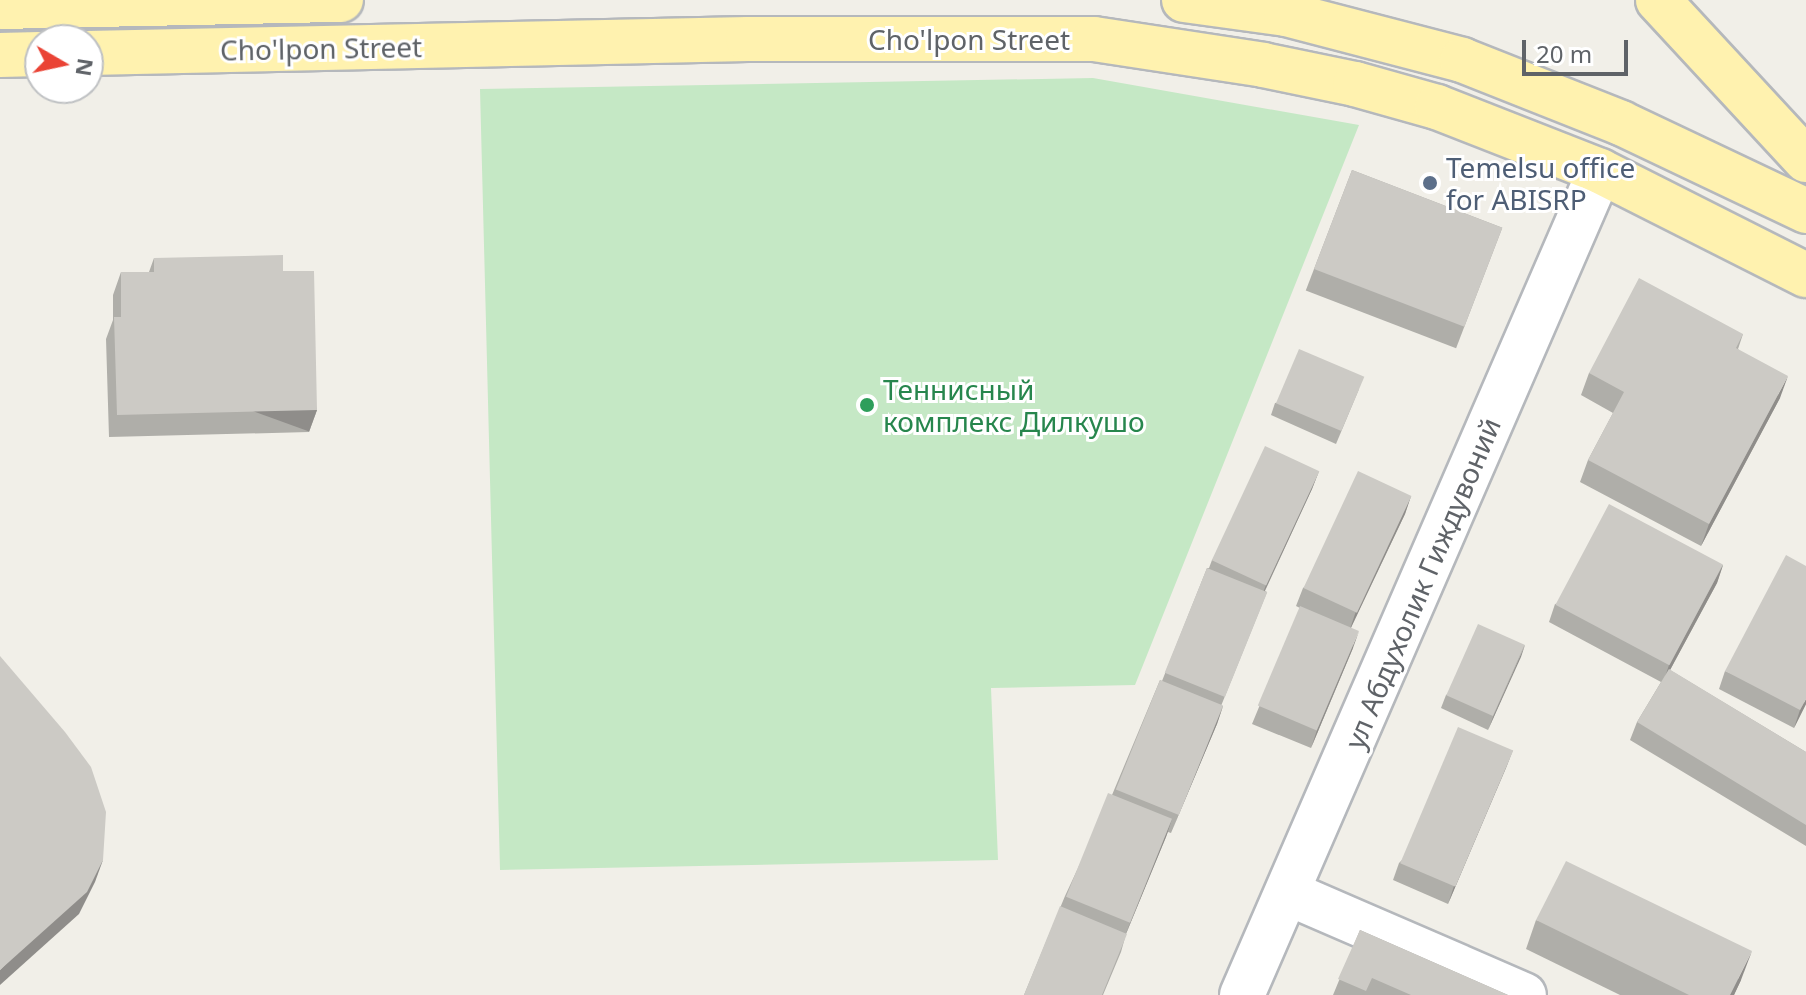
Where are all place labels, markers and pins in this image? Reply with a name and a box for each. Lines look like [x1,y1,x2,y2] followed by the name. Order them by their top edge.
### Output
[1446,150,1635,216] place label: Temelsu office for ABISRP
[1421,174,1439,192] marker: Temelsu office for ABISRP
[883,372,1145,438] place label: Теннисный комплекс Дилкушо
[858,396,876,414] marker: Теннисный комплекс Дилкушо

